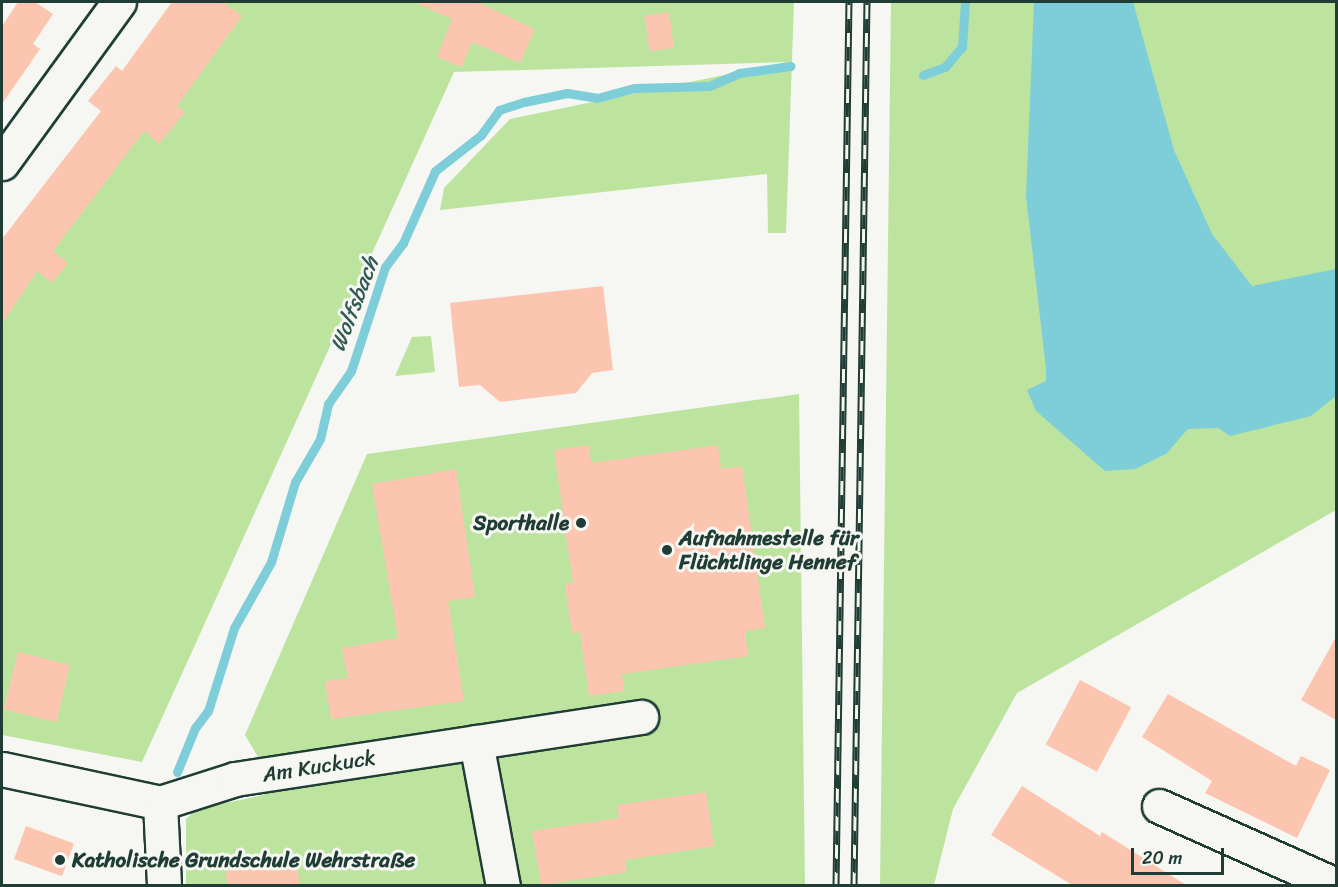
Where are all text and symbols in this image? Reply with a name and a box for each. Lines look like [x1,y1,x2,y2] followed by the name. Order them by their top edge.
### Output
[324,253,384,355] water label: Wolfsbach
[473,510,569,536] place label: Sporthalle
[574,516,588,530] marker: Sporthalle
[679,525,859,575] place label: Aufnahmestelle für Flüchtlinge Hennef
[660,543,674,557] marker: Aufnahmestelle für Flüchtlinge Hennef
[261,745,377,787] street label: Am Kuckuck
[1134,836,1227,874] scale bar
[1142,842,1182,874] text: 20 m
[72,847,413,873] place label: Katholische Grundschule Wehrstraße
[53,853,67,867] marker: Katholische Grundschule Wehrstraße

